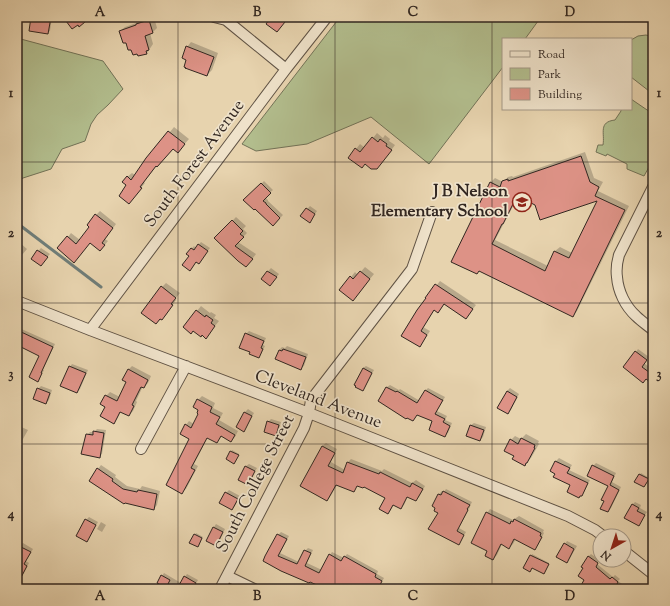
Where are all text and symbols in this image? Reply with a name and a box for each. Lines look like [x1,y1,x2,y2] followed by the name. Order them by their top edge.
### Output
[95,4,106,22] text: A
[253,4,262,22] text: B
[408,4,418,22] text: C
[565,4,575,22] text: D
[502,38,632,110] legend
[538,46,565,64] text: Road
[538,66,561,84] text: Park
[9,85,14,103] text: 1
[657,85,662,103] text: 1
[538,86,582,104] text: Building
[139,95,251,233] street label: South Forest Avenue
[371,180,509,224] place label: J B Nelson Elementary School
[511,191,533,213] school or university icon: J B Nelson Elementary School
[8,225,15,243] text: 2
[656,225,663,243] text: 2
[251,365,385,435] street label: Cleveland Avenue
[8,366,14,384] text: 3
[656,366,662,384] text: 3
[211,411,301,557] street label: South College Street
[7,506,15,524] text: 4
[655,506,663,524] text: 4
[592,528,632,568] north arrow
[598,546,616,565] text: N
[95,588,106,606] text: A
[253,588,262,606] text: B
[408,588,418,606] text: C
[565,588,575,606] text: D

